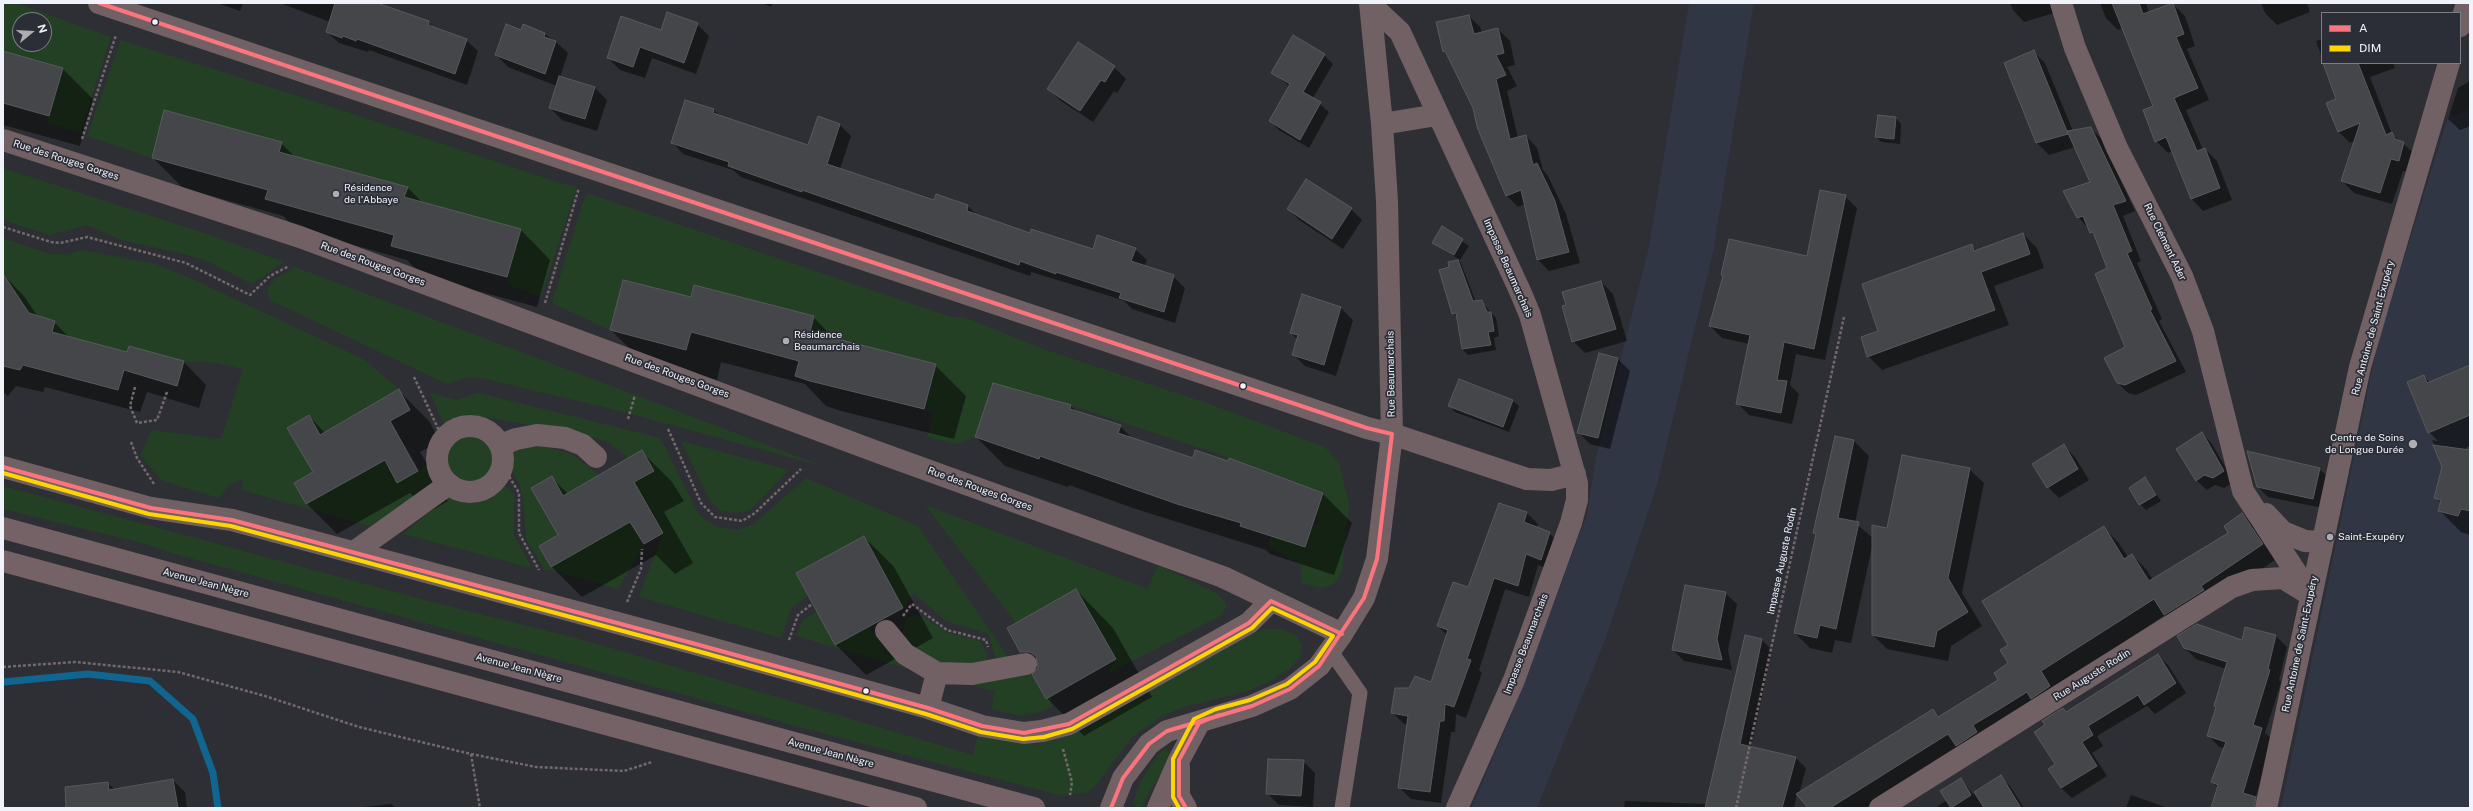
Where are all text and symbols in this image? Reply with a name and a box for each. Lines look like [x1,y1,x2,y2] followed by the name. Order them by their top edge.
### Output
[12,12,52,52] north arrow
[2321,12,2461,64] legend
[150,17,160,27] unlabelled marker
[2359,21,2368,35] text: A
[35,23,49,35] text: N
[2359,41,2381,55] text: DIM
[12,137,120,183] street label: Rue des Rouges Gorges
[344,182,398,206] place label: Résidence de l'Abbaye
[331,189,341,199] marker: Résidence de l'Abbaye
[2141,201,2189,283] street label: Rue Clément Ader
[1481,217,1535,319] street label: Impasse Beaumarchais
[319,239,427,289] street label: Rue des Rouges Gorges
[2349,259,2397,397] street label: Rue Antoine de Saint-Exupéry
[794,329,860,352] place label: Résidence Beaumarchais
[1384,331,1398,417] street label: Rue Beaumarchais
[781,336,791,346] marker: Résidence Beaumarchais
[623,351,731,401] street label: Rue des Rouges Gorges
[1238,381,1248,391] unlabelled marker
[2325,432,2404,456] place label: Centre de Soins de Longue Durée
[2407,438,2419,450] marker: Centre de Soins de Longue Durée
[926,464,1034,514] street label: Rue des Rouges Gorges
[1765,506,1799,616] street label: Impasse Auguste Rodin
[2338,531,2404,543] place label: Saint-Exupéry
[2325,532,2335,542] marker: Saint-Exupéry
[162,566,250,600] street label: Avenue Jean Nègre
[2280,575,2320,713] street label: Rue Antoine de Saint-Exupéry
[1501,592,1551,696] street label: Impasse Beaumarchais
[2051,646,2133,704] street label: Rue Auguste Rodin
[475,651,563,685] street label: Avenue Jean Nègre
[861,686,871,696] unlabelled marker
[787,736,875,770] street label: Avenue Jean Nègre

